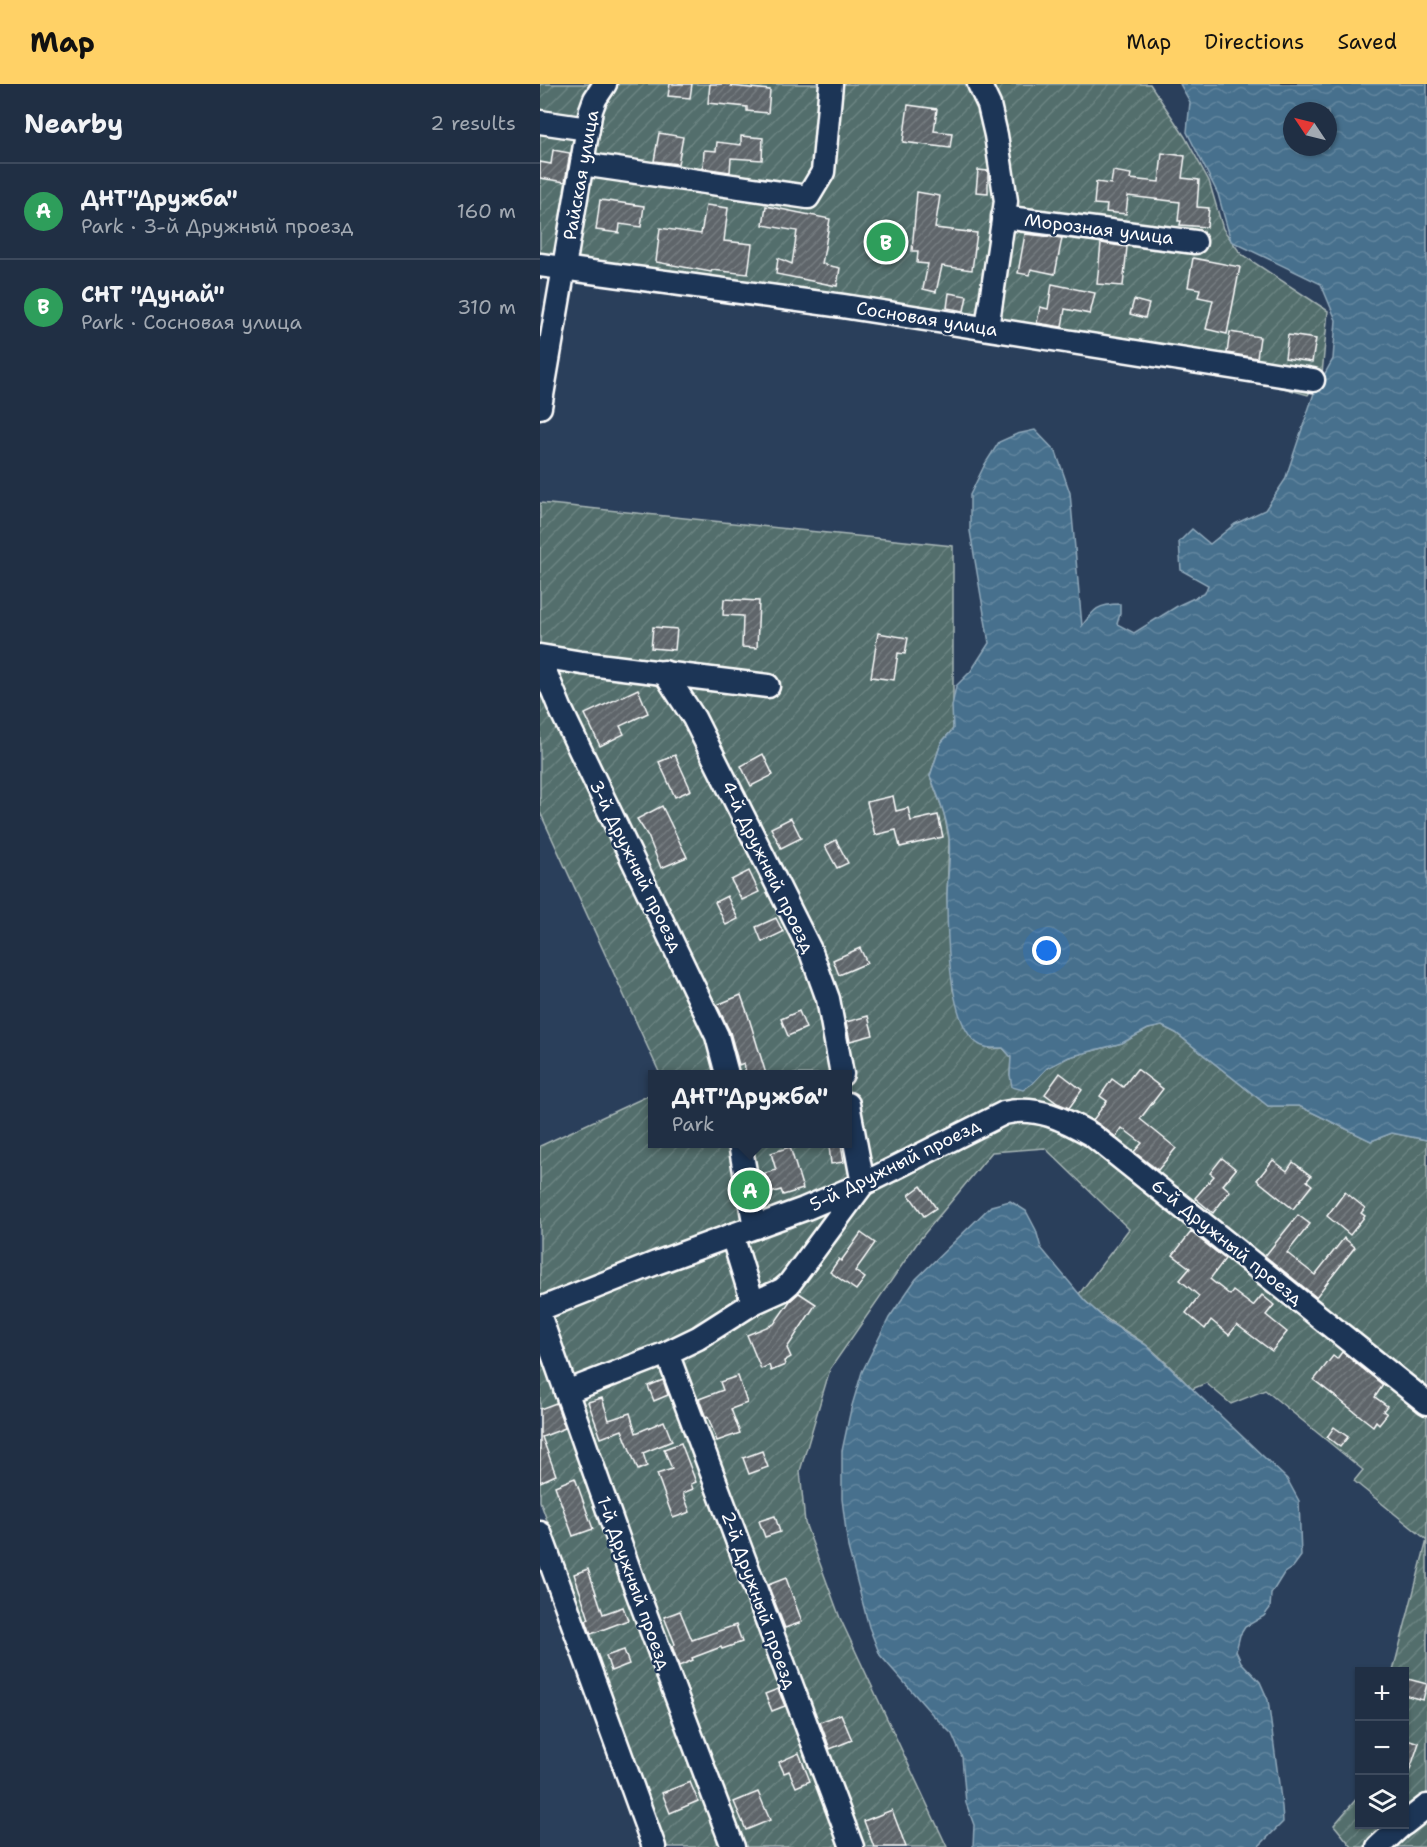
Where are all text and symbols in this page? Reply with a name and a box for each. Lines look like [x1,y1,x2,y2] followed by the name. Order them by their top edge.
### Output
[30,23,95,61] text: Map
[1126,28,1171,56] text: Map
[1204,28,1304,56] text: Directions
[1337,28,1397,56] text: Saved
[1283,102,1337,156] north arrow
[24,106,123,141] text: Nearby
[558,108,604,242] street label: Райская улица
[430,110,516,136] text: 2 results
[81,184,238,213] text: ДНТ"Дружба"
[36,198,51,224] text: A
[457,198,516,224] text: 160 m
[1023,208,1175,250] street label: Морозная улица
[81,213,353,239] text: Park · 3-й Дружный проезд
[866,220,906,264] pin: B
[81,280,225,309] text: СНТ "Дунай"
[37,294,50,320] text: B
[457,294,516,320] text: 310 m
[855,296,999,342] street label: Сосновая улица
[81,309,302,335] text: Park · Сосновая улица
[584,776,688,956] street label: 3-й Дружный проезд
[716,777,820,958] street label: 4-й Дружный проезд
[1032,936,1061,965] your location
[648,1070,852,1148] popup
[672,1082,828,1111] text: ДНТ"Дружба"
[672,1111,715,1137] text: Park
[806,1113,985,1217] street label: 5-й Дружный проезд
[730,1168,770,1212] pin: A
[1146,1173,1308,1311] street label: 6-й Дружный проезд
[591,1493,677,1674] street label: 1-й Дружный проезд
[716,1508,803,1693] street label: 2-й Дружный проезд
[1355,1667,1409,1829] map controls
[1355,1667,1409,1721] button: +
[1355,1721,1409,1775] button: −
[1355,1775,1409,1829] button: layers

